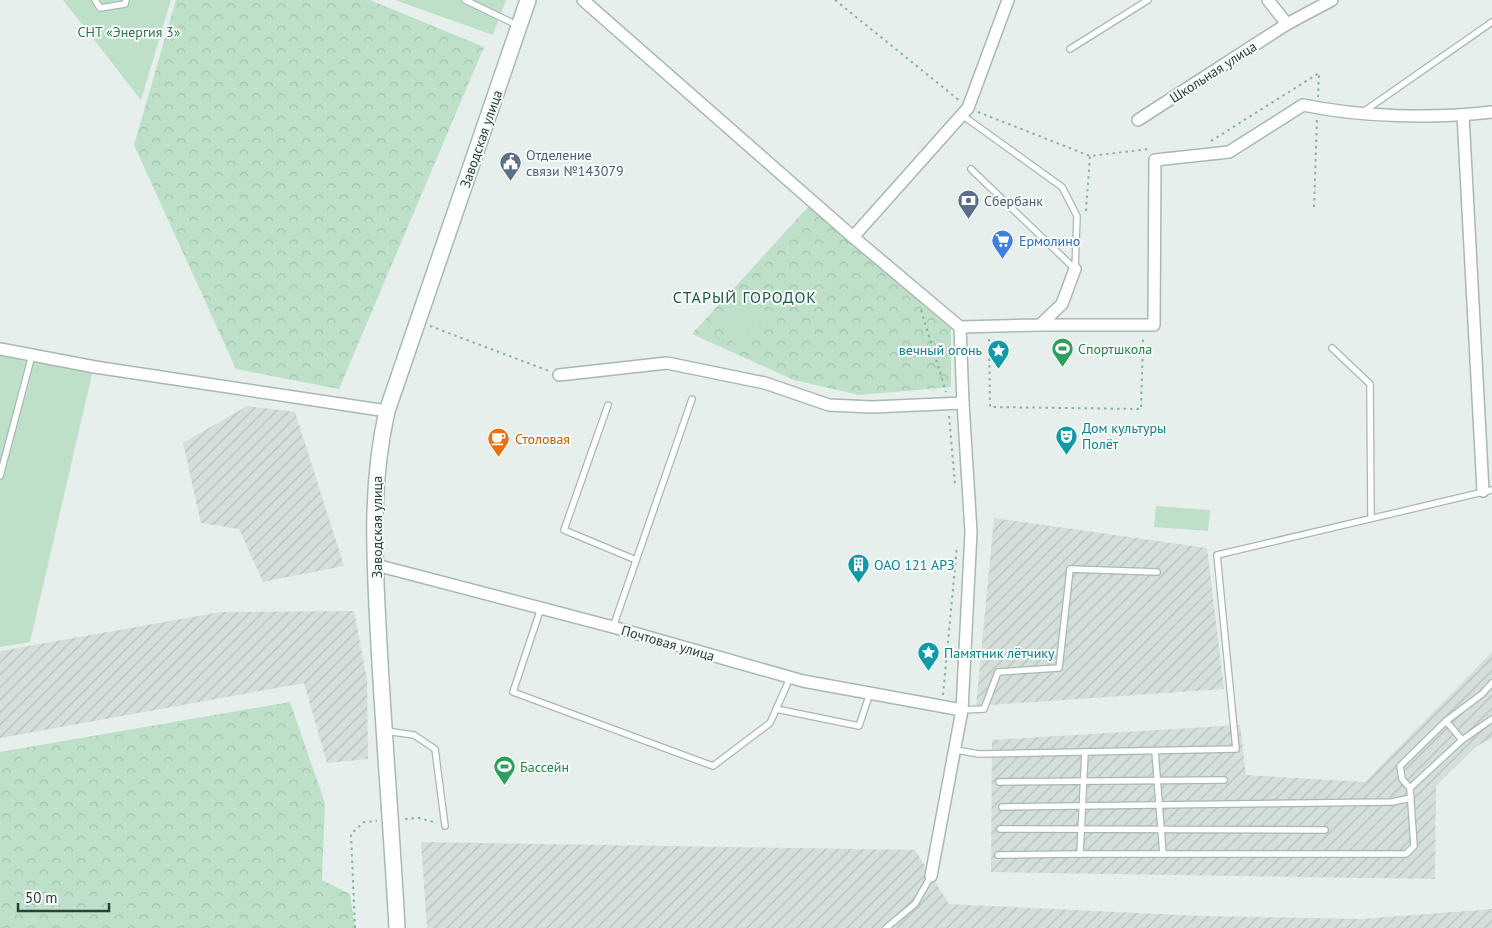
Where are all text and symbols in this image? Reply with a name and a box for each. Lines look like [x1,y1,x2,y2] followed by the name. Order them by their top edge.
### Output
[78,23,181,41] park label: СНТ «Энергия 3»
[1166,37,1260,107] street label: Школьная улица
[456,88,506,190] street label: Заводская улица
[526,146,624,180] place label: Отделение связи №143079
[498,151,522,182] public building icon: Отделение связи №143079
[956,189,980,220] bank icon: Сбербанк
[984,192,1043,210] place label: Сбербанк
[991,229,1015,260] supermarket icon: Ермолино
[1019,232,1080,250] place label: Ермолино
[673,287,817,307] district label: СТАРЫЙ ГОРОДОК
[1050,337,1074,368] sports icon: Спортшкола
[986,338,1010,369] place icon: вечный огонь
[1078,340,1152,358] place label: Спортшкола
[899,341,982,359] place label: вечный огонь
[1082,419,1166,453] place label: Дом культуры Полёт
[1054,424,1078,455] theatre icon: Дом культуры Полёт
[487,427,511,458] cafe icon: Столовая
[515,430,570,448] place label: Столовая
[368,476,386,578] street label: Заводская улица
[846,553,870,584] building icon: OAO 121 АРЗ
[874,556,955,574] place label: OAO 121 АРЗ
[619,621,717,665] street label: Почтовая улица
[916,641,940,672] place icon: Памятник лётчику
[944,644,1055,662] place label: Памятник лётчику
[492,755,516,786] sports icon: Бассейн
[520,758,569,776] place label: Бассейн
[18,880,109,912] scale bar
[25,888,58,907] text: 50 m

